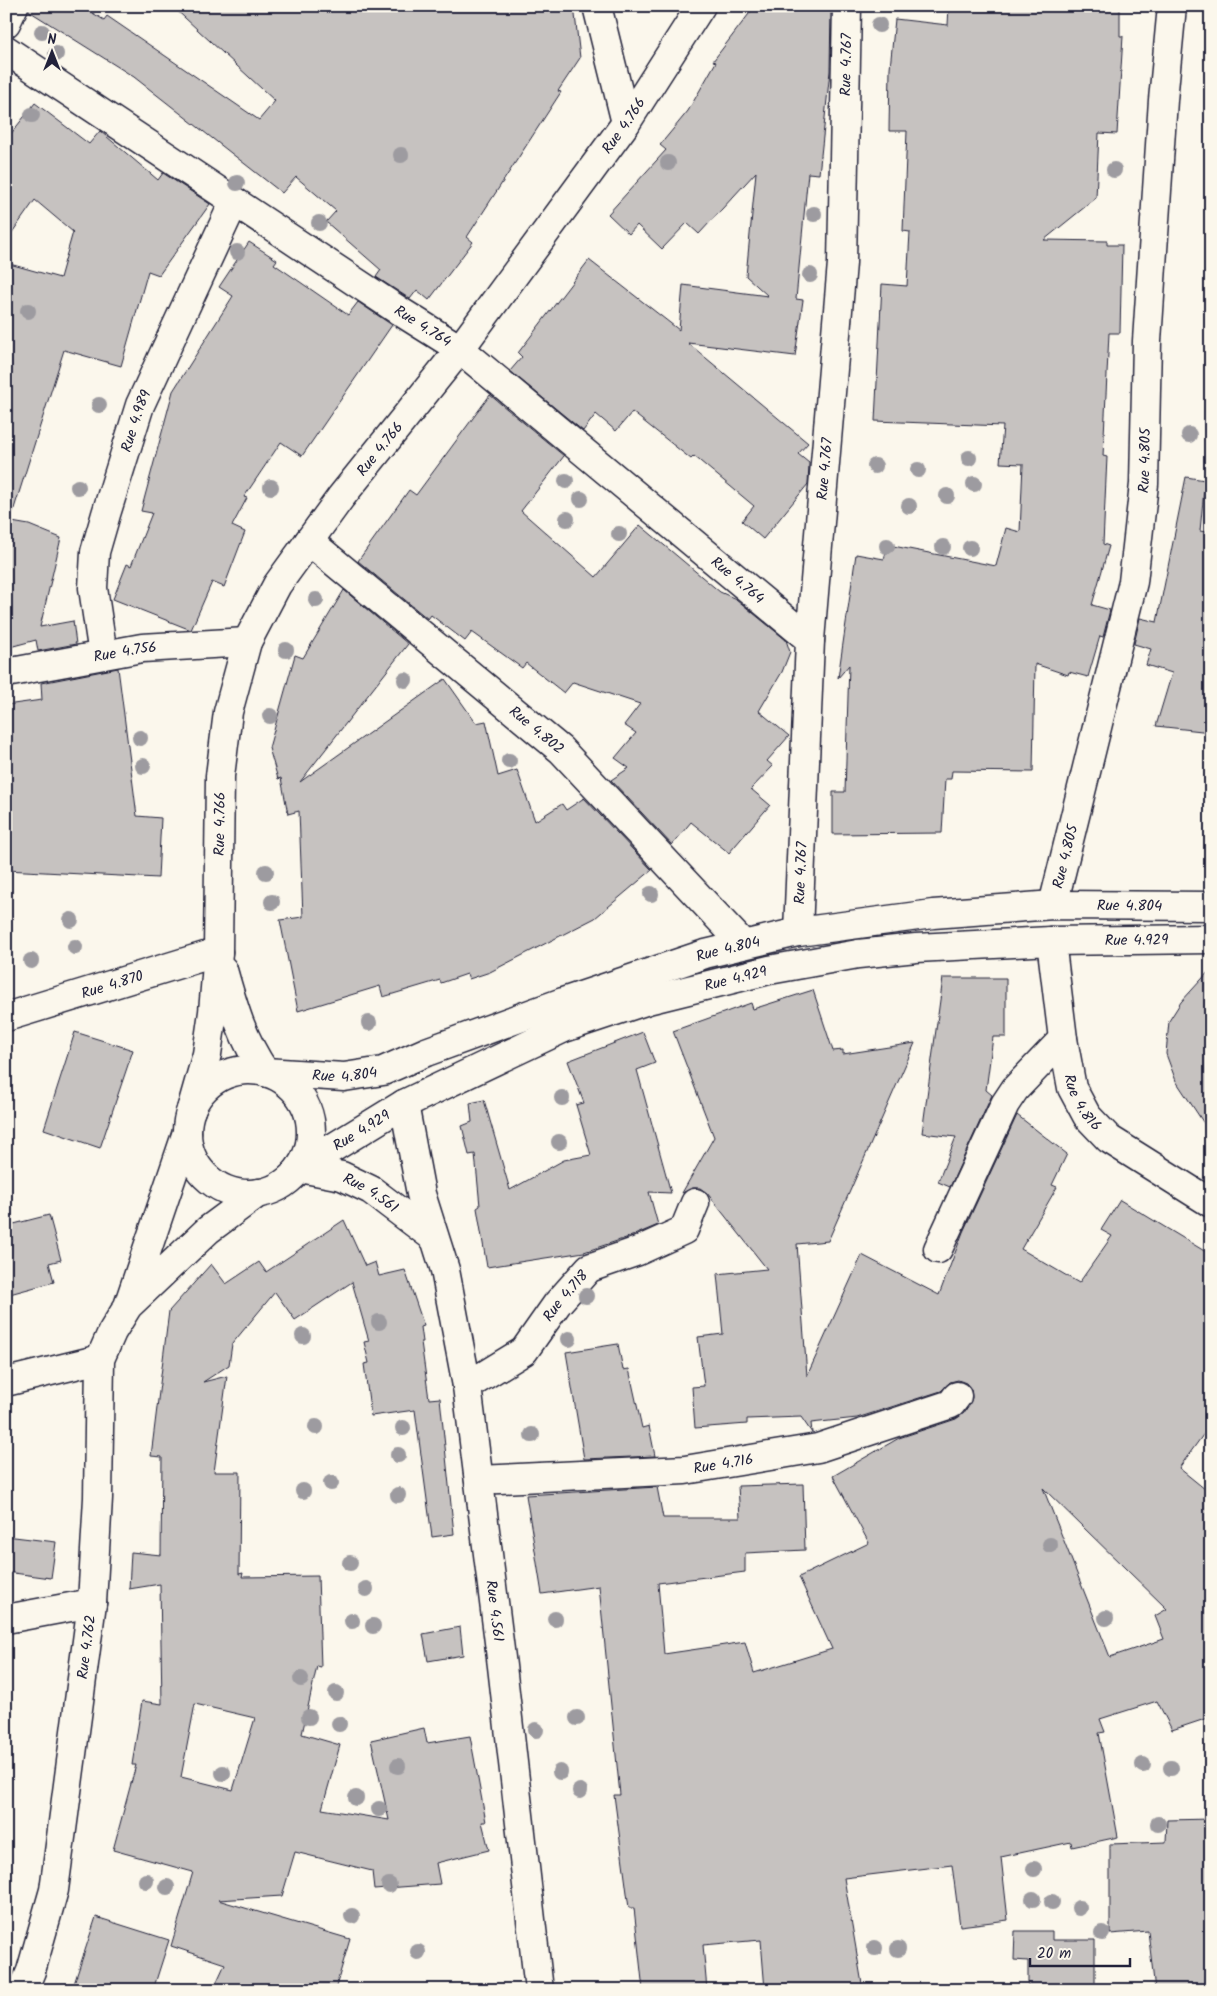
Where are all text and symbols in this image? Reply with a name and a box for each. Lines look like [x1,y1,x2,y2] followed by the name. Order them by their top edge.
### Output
[28,28,78,78] north arrow
[48,29,57,51] text: N
[834,32,859,96] street label: Rue 4.767
[596,93,652,159] street label: Rue 4.766
[389,299,456,354] street label: Rue 4.764
[115,386,159,455] street label: Rue 4.989
[351,417,410,482] street label: Rue 4.766
[1132,427,1158,494] street label: Rue 4.805
[811,436,840,501] street label: Rue 4.767
[705,551,770,611] street label: Rue 4.764
[92,636,157,670] street label: Rue 4.756
[503,700,569,761] street label: Rue 4.802
[208,792,233,856] street label: Rue 4.766
[1047,821,1086,891] street label: Rue 4.805
[788,840,815,905] street label: Rue 4.767
[1097,894,1162,919] street label: Rue 4.804
[1105,929,1169,953] street label: Rue 4.929
[693,930,763,969] street label: Rue 4.804
[702,960,770,999] street label: Rue 4.929
[78,964,147,1006] street label: Rue 4.870
[311,1061,379,1090] street label: Rue 4.804
[1057,1072,1107,1137] street label: Rue 4.816
[328,1104,396,1158] street label: Rue 4.929
[338,1167,403,1220] street label: Rue 4.561
[537,1264,595,1327] street label: Rue 4.718
[692,1448,755,1481] street label: Rue 4.716
[478,1579,510,1643] street label: Rue 4.561
[71,1613,103,1681] street label: Rue 4.762
[1030,1936,1130,1968] scale bar
[1037,1942,1071,1966] text: 20 m

